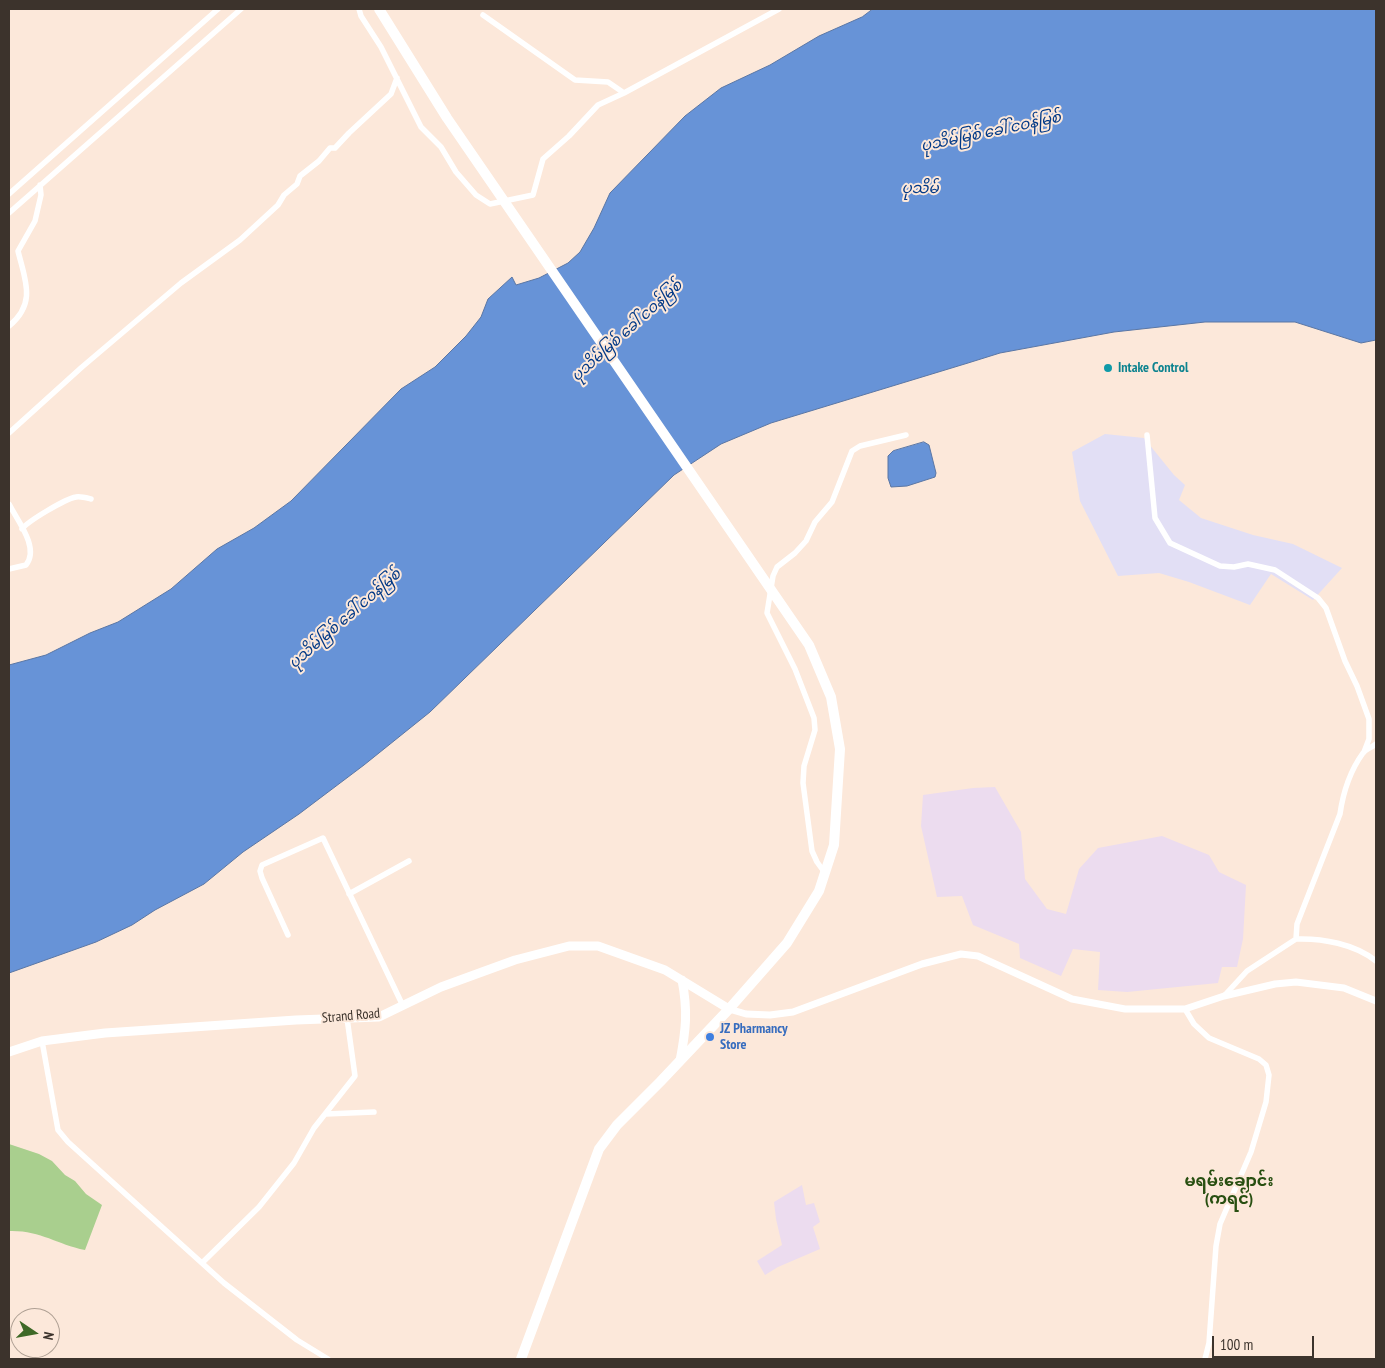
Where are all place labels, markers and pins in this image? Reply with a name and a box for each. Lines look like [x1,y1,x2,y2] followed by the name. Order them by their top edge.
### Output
[1118,360,1188,376] place label: Intake Control
[1102,362,1114,374] marker: Intake Control
[720,1021,788,1054] place label: JZ Pharmancy Store
[704,1031,716,1043] marker: JZ Pharmancy Store

